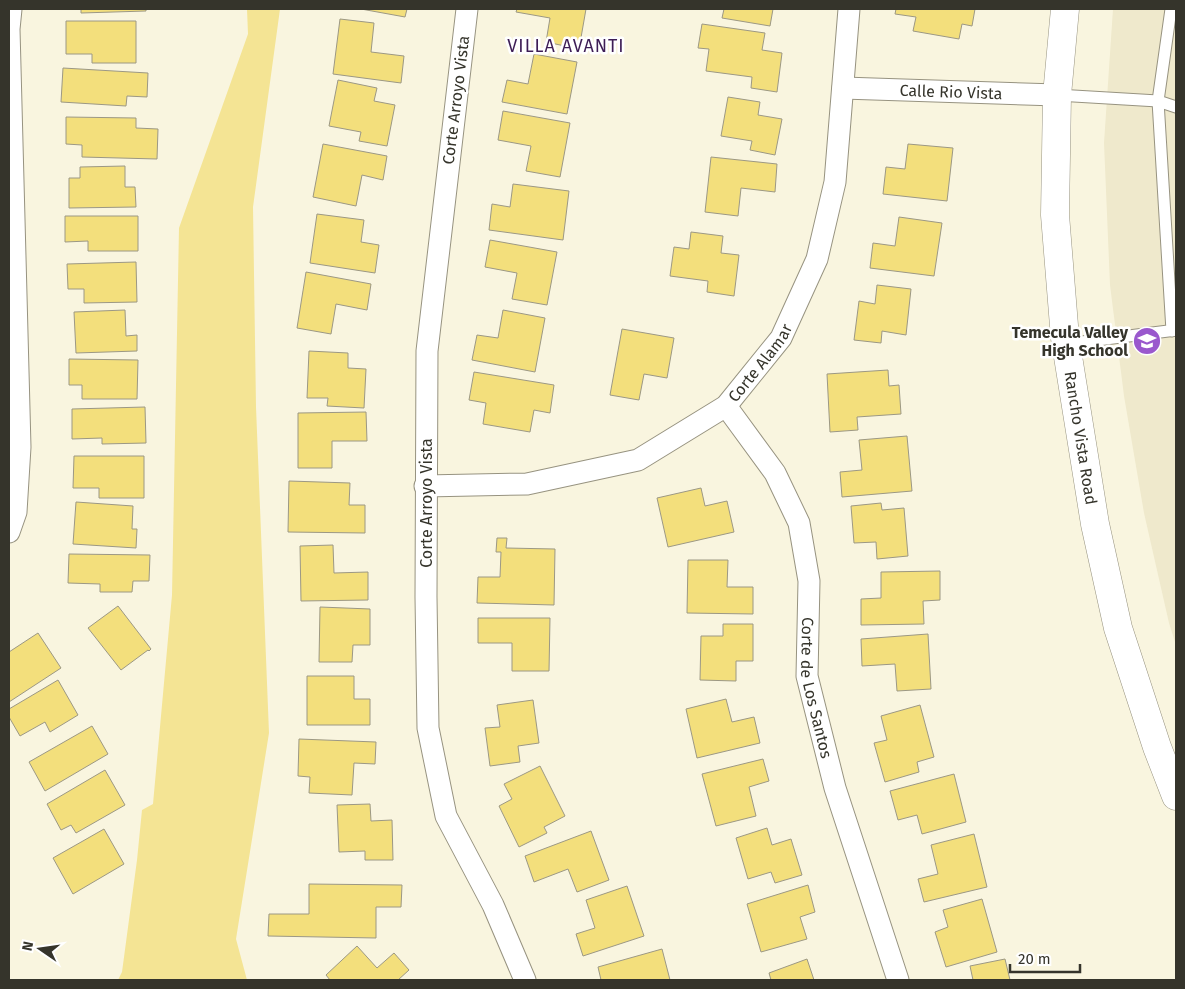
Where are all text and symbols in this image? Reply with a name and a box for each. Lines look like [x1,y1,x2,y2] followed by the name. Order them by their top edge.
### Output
[439,35,473,165] street label: Corte Arroyo Vista
[507,35,625,57] district label: VILLA AVANTI
[899,80,1003,103] street label: Calle Rio Vista
[724,320,796,406] street label: Corte Alamar
[1012,323,1129,360] place label: Temecula Valley High School
[1132,326,1162,356] school or university icon: Temecula Valley High School
[1061,370,1101,506] street label: Rancho Vista Road
[417,438,436,568] street label: Corte Arroyo Vista
[797,617,837,760] street label: Corte de Los Santos
[15,924,65,974] north arrow
[18,940,37,953] text: N
[1010,942,1080,974] scale bar
[1018,950,1051,968] text: 20 m

